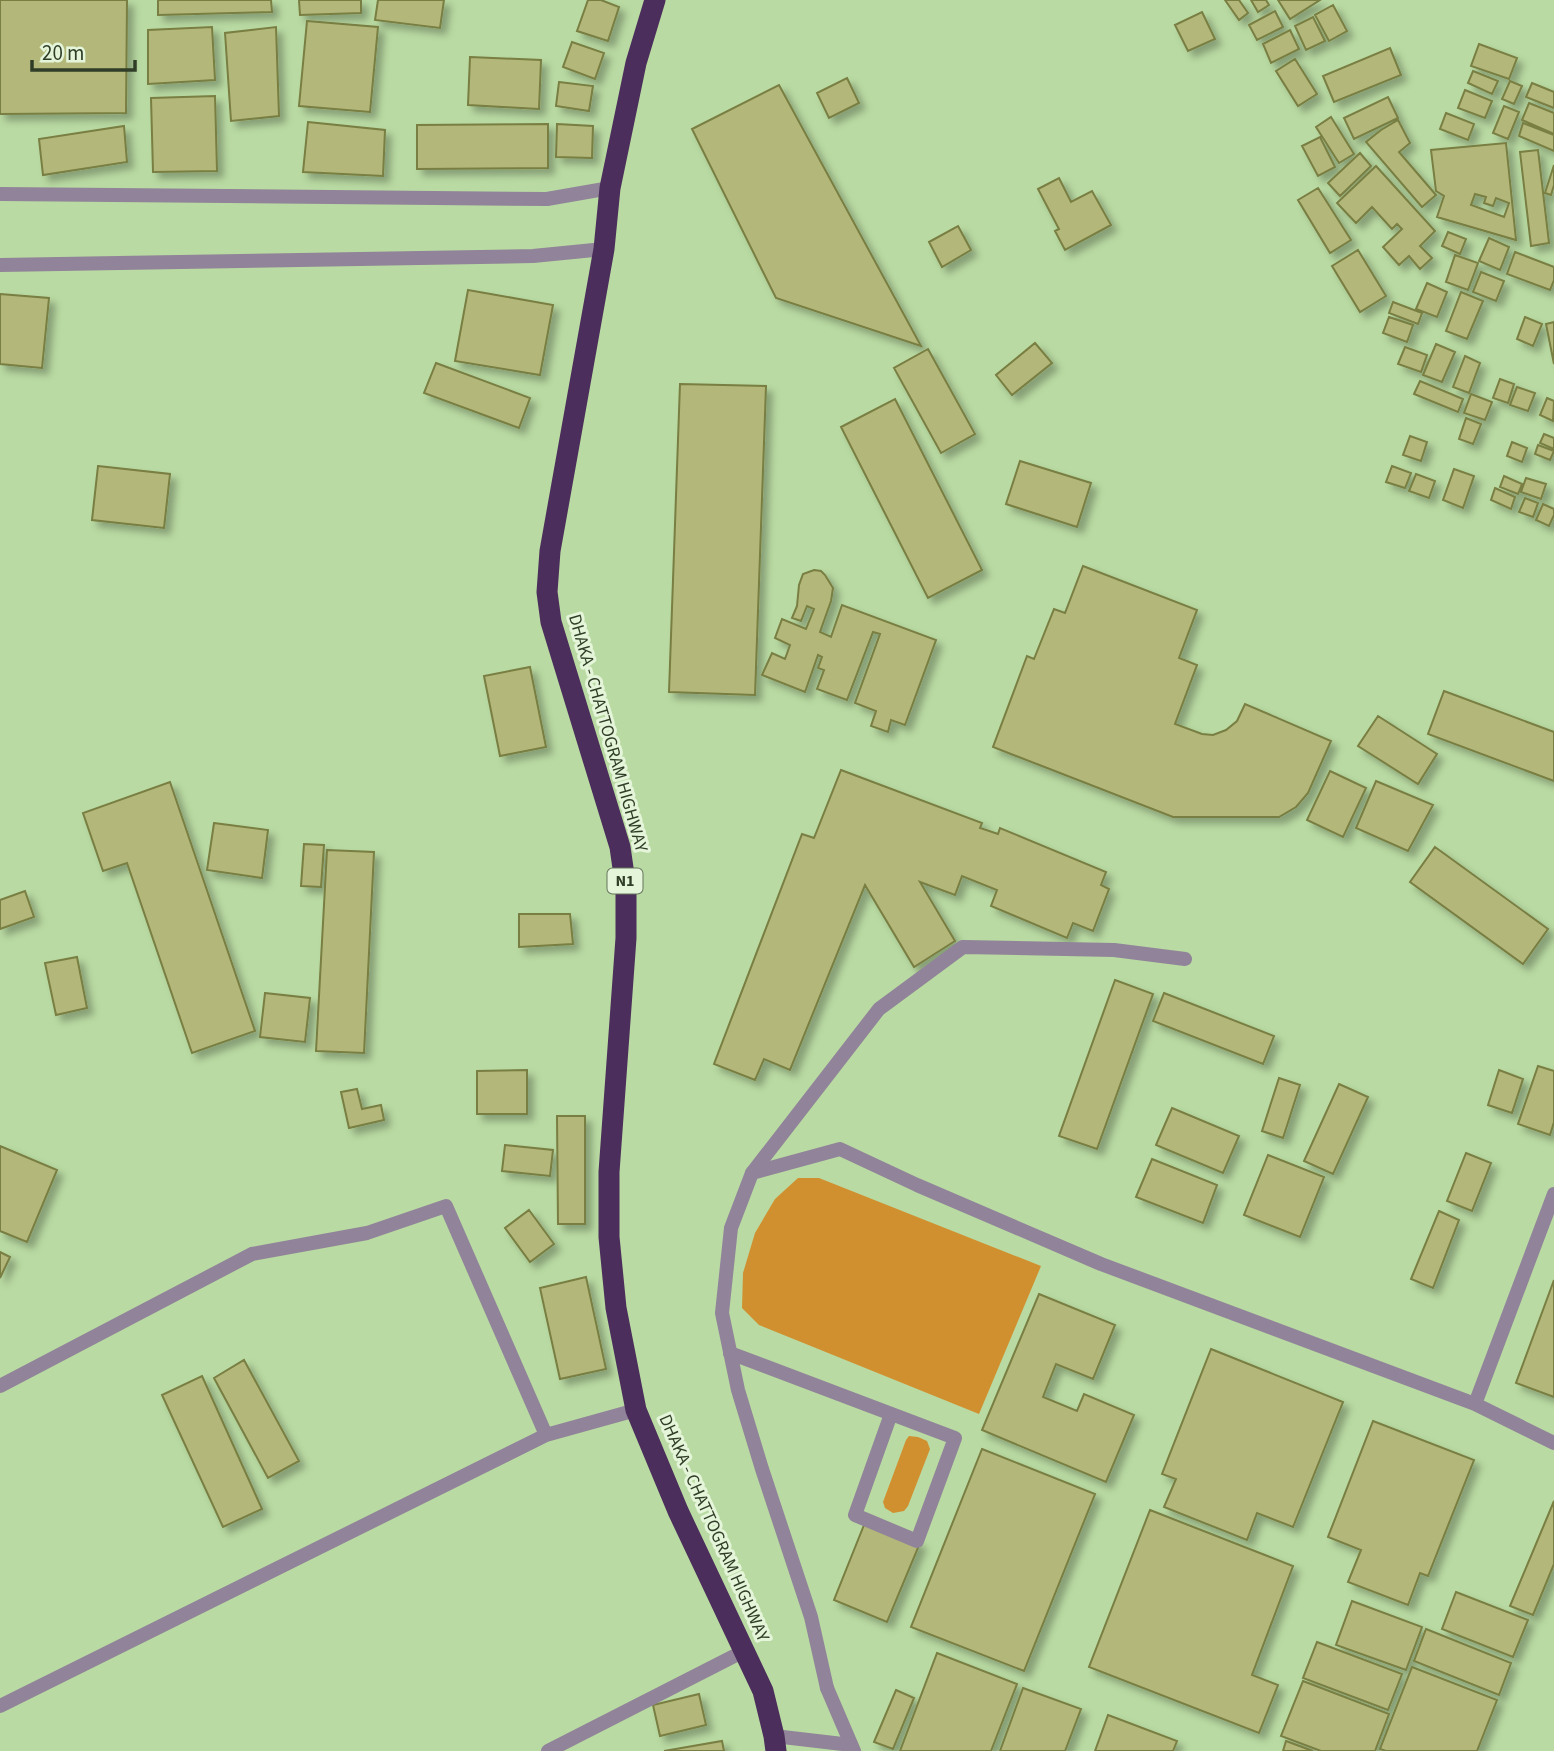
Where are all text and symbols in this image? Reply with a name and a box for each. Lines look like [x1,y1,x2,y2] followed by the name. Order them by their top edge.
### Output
[32,28,135,72] scale bar
[42,38,84,68] text: 20 m
[562,611,654,855] street label: DHAKA - CHATTOGRAM HIGHWAY
[608,868,642,894] road number: N1
[652,1410,776,1646] street label: DHAKA - CHATTOGRAM HIGHWAY

